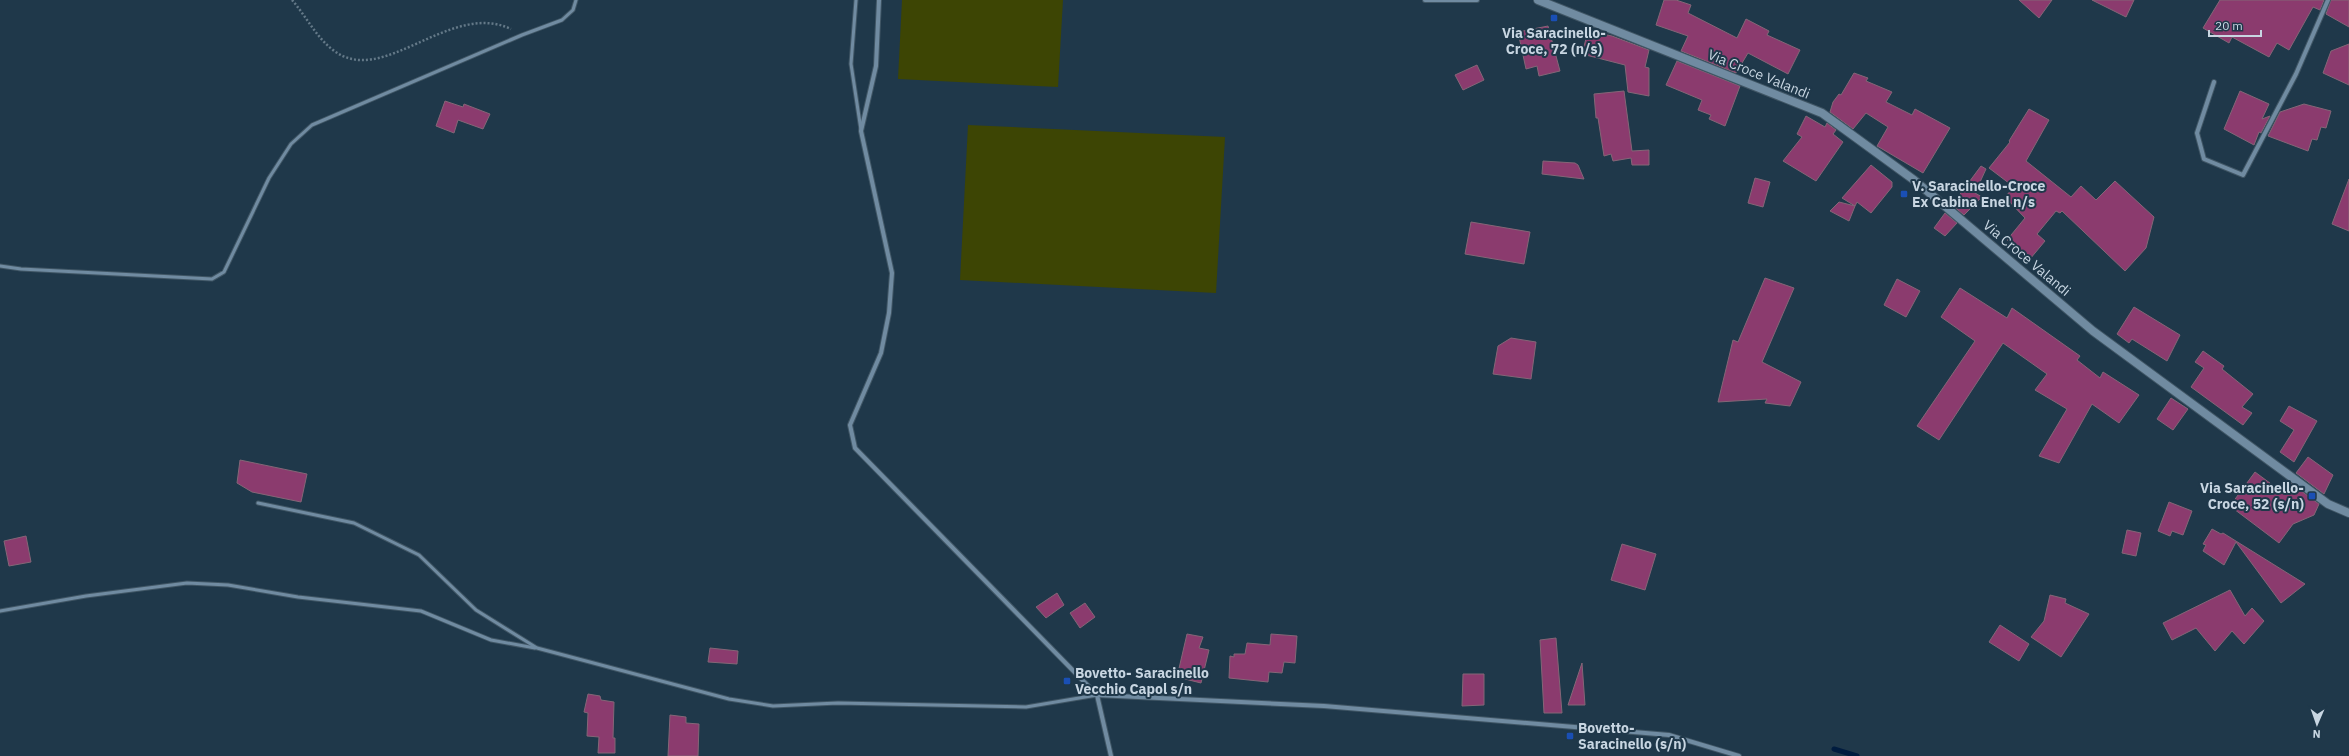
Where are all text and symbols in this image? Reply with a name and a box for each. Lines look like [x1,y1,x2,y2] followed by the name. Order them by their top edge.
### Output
[2209,12,2261,38] scale bar
[1549,13,1559,23] marker: Via Saracinello- Croce, 72 (n/s)
[2215,18,2243,33] text: 20 m
[1502,24,1606,58] place label: Via Saracinello- Croce, 72 (n/s)
[1705,45,1813,103] street label: Via Croce Valandi
[1912,177,2046,211] place label: V. Saracinello-Croce Ex Cabina Enel n/s
[1899,189,1909,199] marker: V. Saracinello-Croce Ex Cabina Enel n/s
[1980,216,2074,300] street label: Via Croce Valandi
[2200,479,2304,513] place label: Via Saracinello- Croce, 52 (s/n)
[2307,491,2317,501] marker: Via Saracinello- Croce, 52 (s/n)
[1075,664,1209,698] place label: Bovetto- Saracinello Vecchio Capol s/n
[1062,676,1072,686] marker: Bovetto- Saracinello Vecchio Capol s/n
[2297,704,2337,744] north arrow
[1578,719,1687,753] place label: Bovetto- Saracinello (s/n)
[2312,727,2321,741] text: N
[1565,731,1575,741] marker: Bovetto- Saracinello (s/n)

